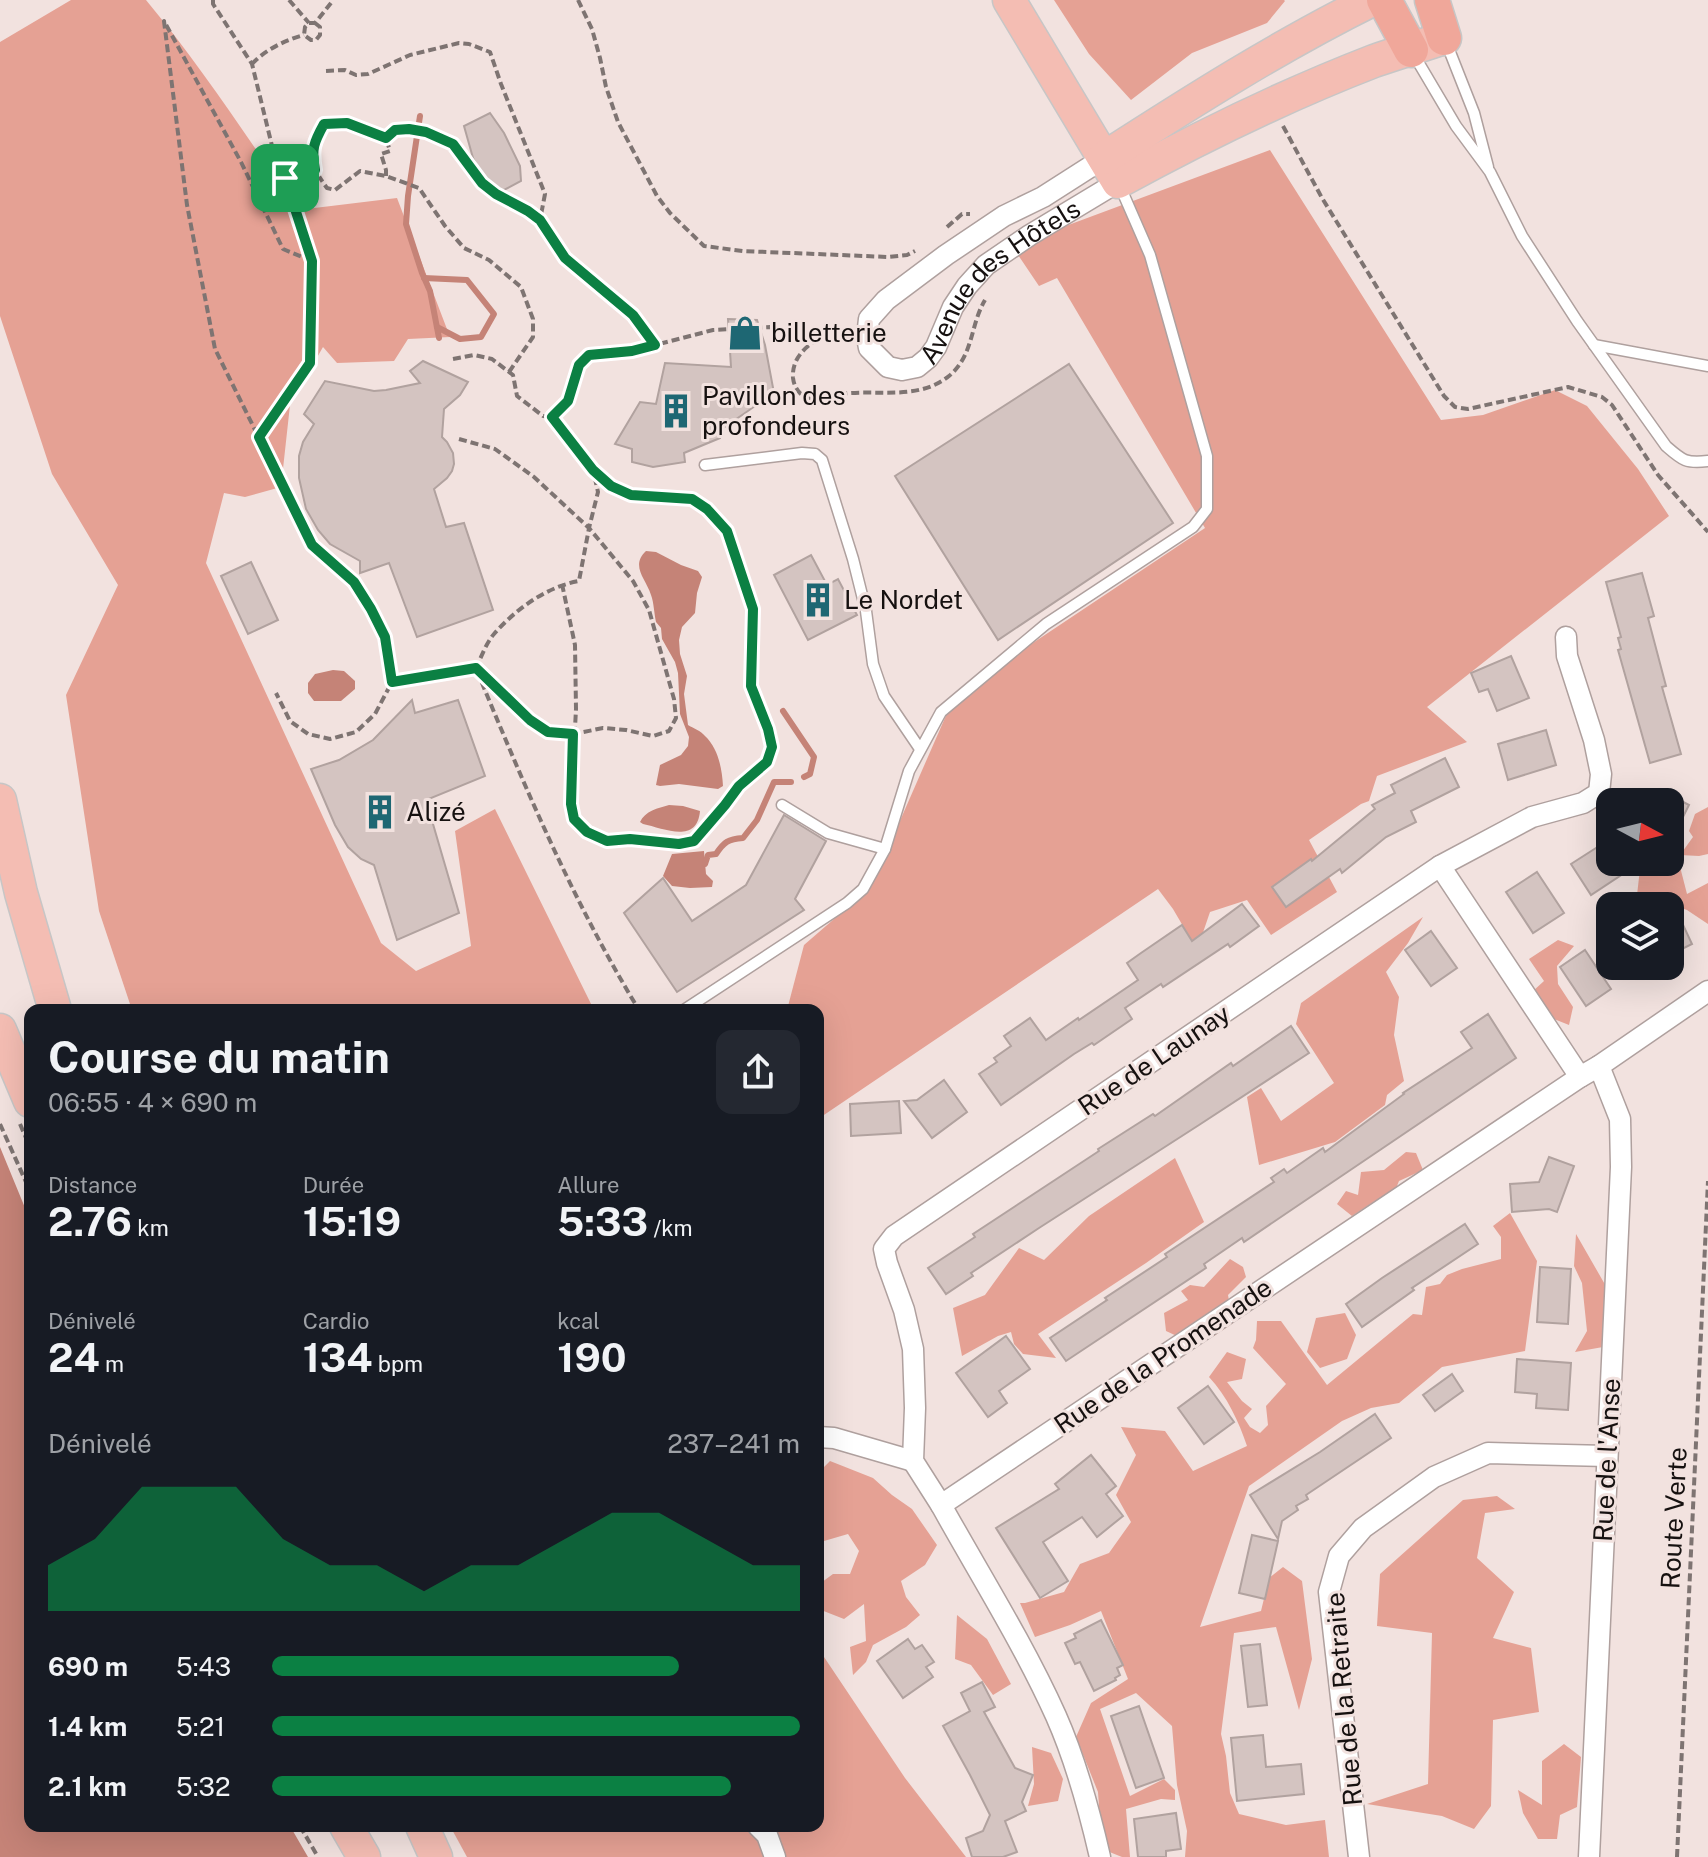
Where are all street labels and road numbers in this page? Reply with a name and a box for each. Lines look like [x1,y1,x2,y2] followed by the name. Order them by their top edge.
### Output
[913,192,1086,370] street label: Avenue des Hôtels
[1072,997,1236,1122] street label: Rue de Launay
[1048,1271,1277,1440] street label: Rue de la Promenade
[1587,1377,1626,1543] street label: Rue de l'Anse
[1654,1446,1693,1590] street label: Route Verte
[1319,1591,1368,1807] street label: Rue de la Retraite

